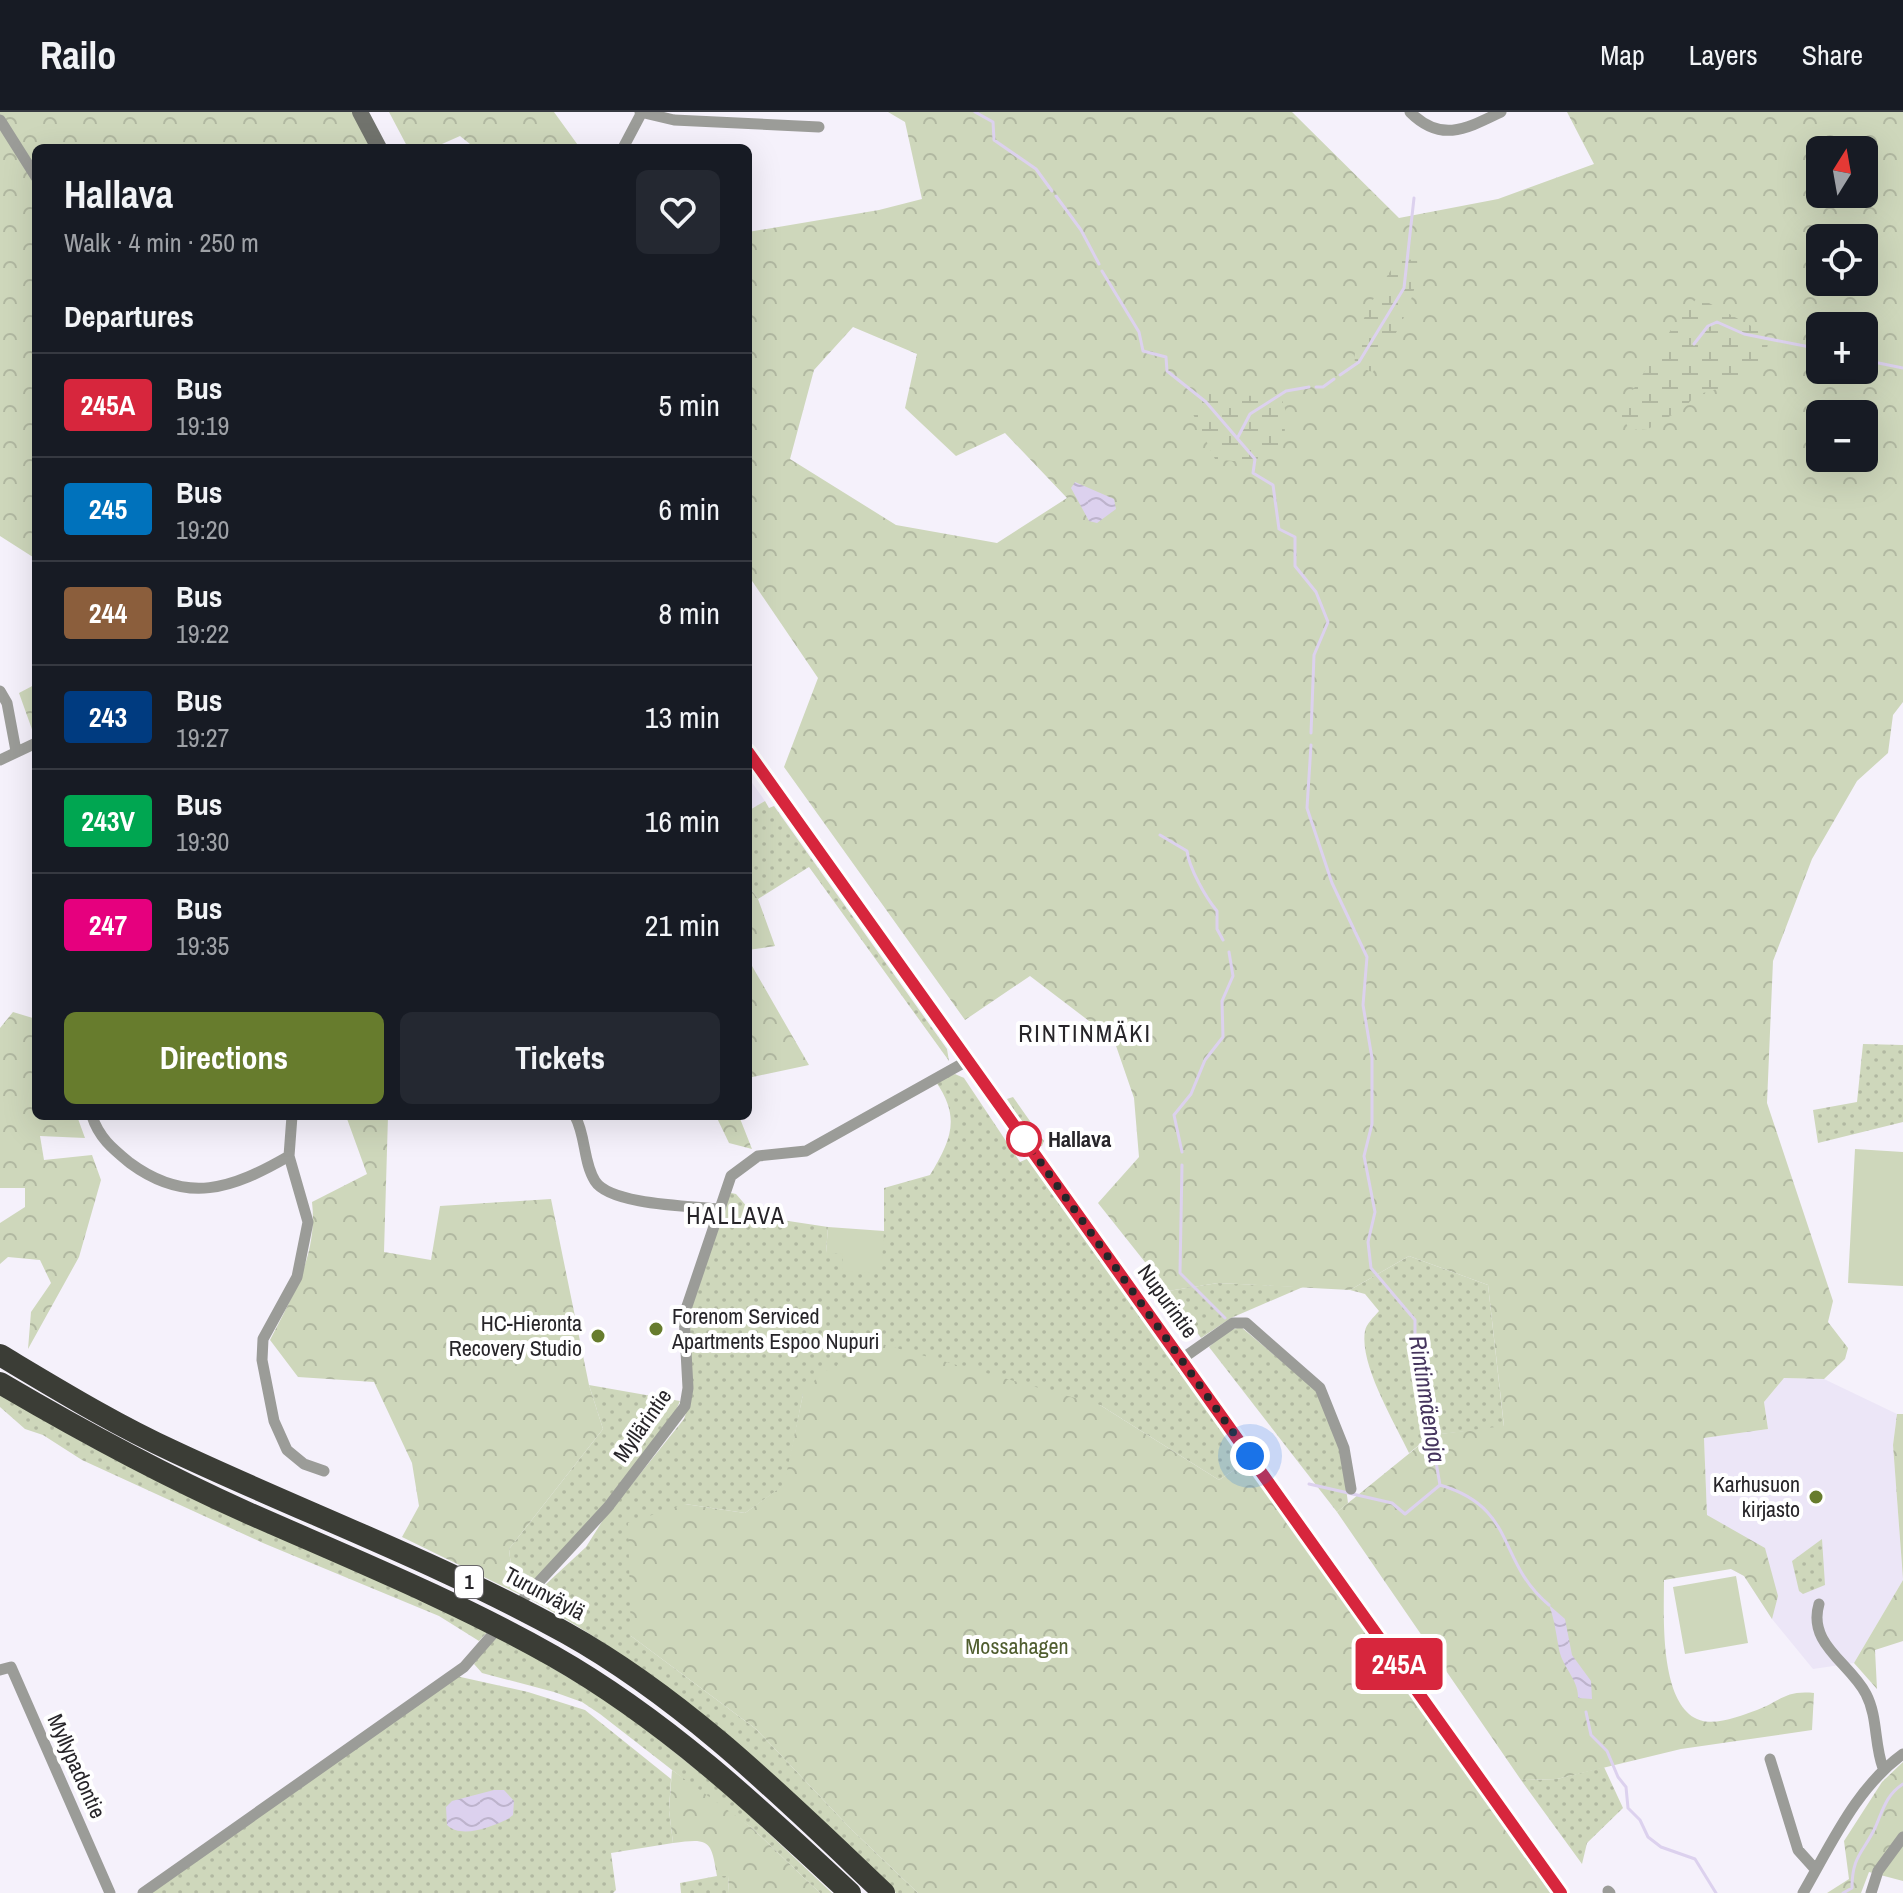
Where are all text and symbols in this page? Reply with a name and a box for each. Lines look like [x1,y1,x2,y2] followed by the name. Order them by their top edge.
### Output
[40,30,116,81] text: Railo
[1600,36,1645,74] text: Map
[1689,36,1758,74] text: Layers
[1802,36,1863,74] text: Share
[1806,136,1878,208] north arrow
[1806,136,1878,472] map controls
[64,169,173,220] text: Hallava
[636,170,720,254] button: heart
[1806,224,1878,296] button: locate
[64,225,259,260] text: Walk · 4 min · 250 m
[64,296,194,336] text: Departures
[1806,312,1878,384] button: +
[176,368,222,408] text: Bus
[658,385,720,425] text: 5 min
[81,386,135,424] text: 245A
[1806,400,1878,472] button: −
[176,408,229,443] text: 19:19
[176,472,222,512] text: Bus
[658,489,720,529] text: 6 min
[89,490,127,528] text: 245
[176,512,229,547] text: 19:20
[176,576,222,616] text: Bus
[658,593,720,633] text: 8 min
[89,594,127,632] text: 244
[176,616,229,651] text: 19:22
[176,680,222,720] text: Bus
[645,697,720,737] text: 13 min
[89,698,127,736] text: 243
[176,720,229,755] text: 19:27
[176,784,222,824] text: Bus
[645,801,720,841] text: 16 min
[81,802,135,840] text: 243V
[176,824,229,859] text: 19:30
[176,888,222,928] text: Bus
[645,905,720,945] text: 21 min
[89,906,127,944] text: 247
[176,928,229,963] text: 19:35
[64,1012,384,1104] button: Directions
[400,1012,720,1104] button: Tickets
[1018,1017,1152,1049] district label: RINTINMÄKI
[1007,1122,1041,1156] marker: Hallava
[1048,1124,1111,1154] place label: Hallava
[686,1199,786,1231] district label: HALLAVA
[1131,1258,1205,1344] street label: Nupurintie
[671,1301,880,1356] place label: Forenom Serviced Apartments Espoo Nupuri
[449,1308,582,1363] place label: HC-Hieronta Recovery Studio
[647,1320,665,1338] marker: Forenom Serviced Apartments Espoo Nupuri
[589,1327,607,1345] marker: HC-Hieronta Recovery Studio
[1402,1333,1454,1465] water label: Rintinmäenoja
[606,1382,678,1468] street label: Myllärintie
[1230,1436,1270,1476] your location
[1713,1469,1800,1524] place label: Karhusuon kirjasto
[1807,1488,1825,1506] marker: Karhusuon kirjasto
[499,1559,591,1627] street label: Turunväylä
[455,1566,483,1598] road number: 1
[965,1631,1069,1661] park label: Mossahagen
[1343,1638,1455,1690] line badge: 245A
[1372,1645,1426,1683] text: 245A
[41,1709,113,1823] street label: Myllypadontie

